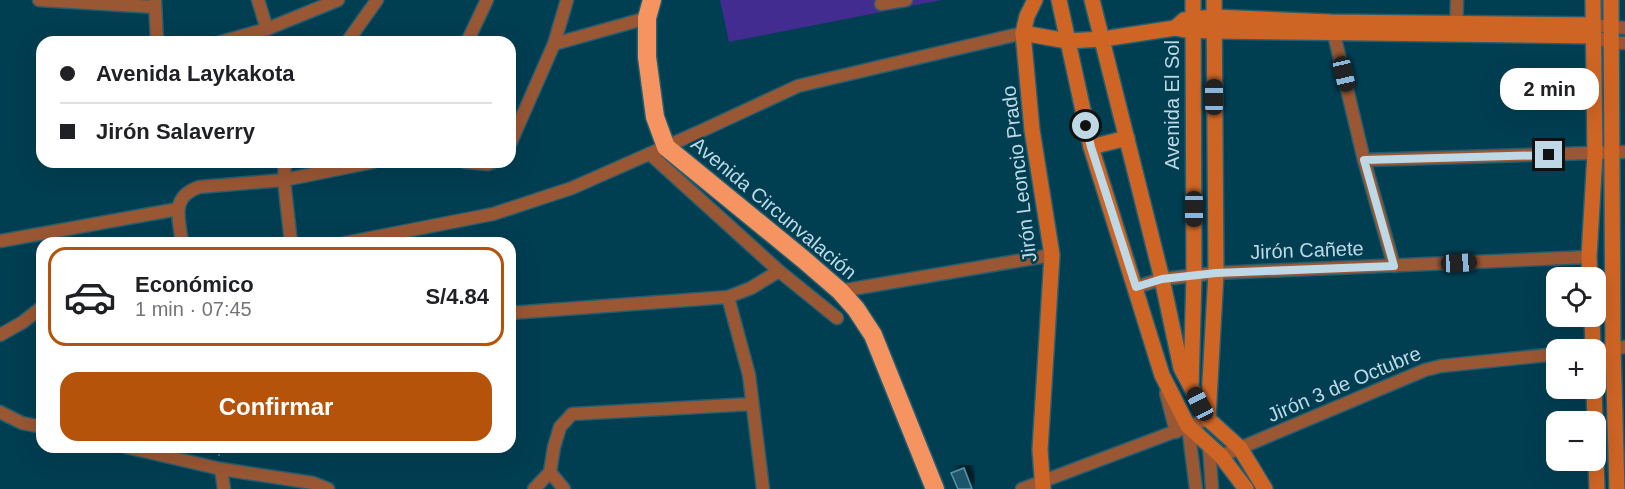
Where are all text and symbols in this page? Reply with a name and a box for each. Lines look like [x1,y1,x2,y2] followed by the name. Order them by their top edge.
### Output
[1161,40,1183,170] street label: Avenida El Sol
[1331,54,1357,94] car
[96,61,295,86] text: Avenida Laykakota
[1500,68,1598,110] callout: 2 min
[1523,78,1576,100] text: 2 min
[1205,79,1223,115] car
[997,84,1041,264] street label: Jirón Leoncio Prado
[1072,112,1099,139] route start
[96,119,255,144] text: Jirón Salaverry
[687,133,861,283] street label: Avenida Circunvalación
[1535,141,1562,168] route end
[1185,191,1203,227] car
[1250,237,1364,263] street label: Jirón Cañete
[1441,253,1477,273] car
[1546,267,1606,471] map controls
[1546,267,1606,327] button: locate
[63,270,117,324] icon: car
[135,272,254,297] text: Económico
[425,284,489,309] text: S/4.84
[135,298,252,320] text: 1 min · 07:45
[1546,339,1606,399] button: +
[1264,342,1424,426] street label: Jirón 3 de Octubre
[60,372,492,441] button: Confirmar
[1184,384,1216,424] car
[1546,411,1606,471] button: −

